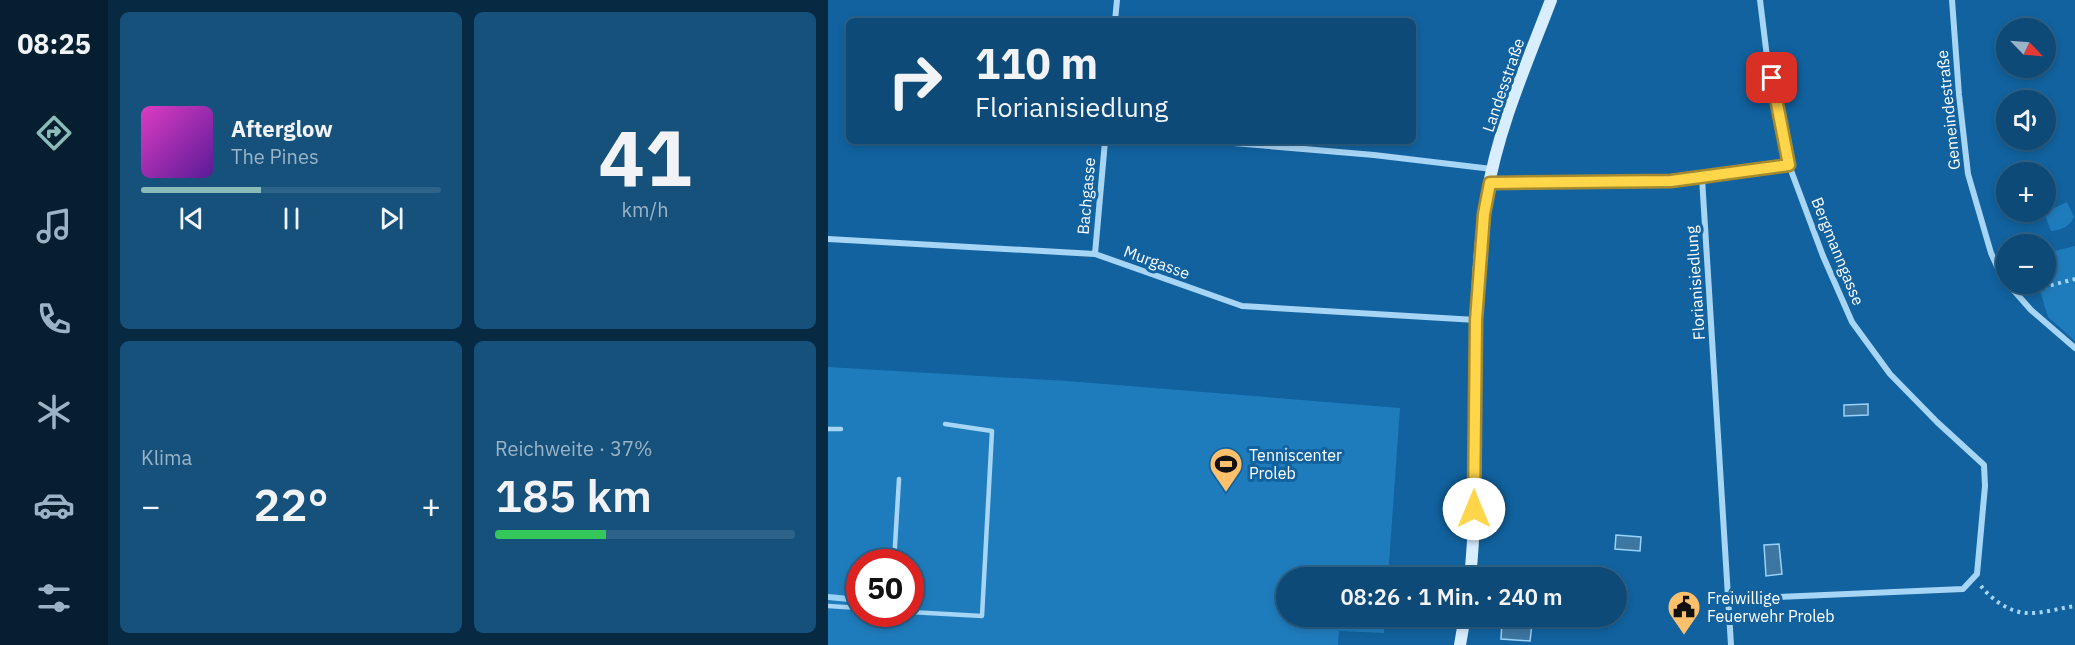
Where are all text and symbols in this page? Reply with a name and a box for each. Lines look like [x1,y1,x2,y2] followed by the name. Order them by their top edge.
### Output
[1996,18,2056,78] north arrow
[1996,18,2056,294] map controls
[17,26,91,61] text: 08:25
[1478,35,1528,135] street label: Landesstraße
[975,36,1098,91] text: 110 m
[876,42,954,120] icon: right
[1932,49,1964,171] street label: Gemeindestraße
[1746,52,1797,103] pin
[1755,61,1788,94] icon: arrive
[975,89,1168,124] text: Florianisiedlung
[1996,90,2056,150] button: sound
[598,106,692,207] text: 41
[33,112,75,154] icon: directions
[231,114,333,143] text: Afterglow
[231,143,319,170] text: The Pines
[1073,156,1099,235] street label: Bachgasse
[1996,162,2056,222] button: +
[1807,194,1869,308] street label: Bergmanngasse
[621,196,669,223] text: km/h
[175,202,208,235] icon: previous
[275,202,308,235] icon: pause
[375,202,408,235] icon: next
[33,205,75,247] icon: music
[1681,225,1709,341] street label: Florianisiedlung
[1996,234,2056,294] button: −
[1121,241,1193,283] street label: Murgasse
[33,298,75,340] icon: phone
[33,391,75,433] icon: climate
[495,435,652,462] text: Reichweite · 37%
[141,444,192,471] text: Klima
[1249,445,1342,483] place label: Tenniscenter Proleb
[1208,446,1244,493] sports icon: Tenniscenter Proleb
[495,466,652,524] text: 185 km
[253,475,329,533] text: 22°
[1442,477,1506,541] position arrow
[33,484,75,526] icon: car
[141,484,161,527] text: −
[421,484,441,527] text: +
[846,549,924,627] speed limit sign: 50
[33,577,75,619] icon: filters
[1340,582,1563,611] text: 08:26 · 1 Min. · 240 m
[1707,588,1835,626] place label: Freiwillige Feuerwehr Proleb
[1666,589,1702,636] public building icon: Freiwillige Feuerwehr Proleb

